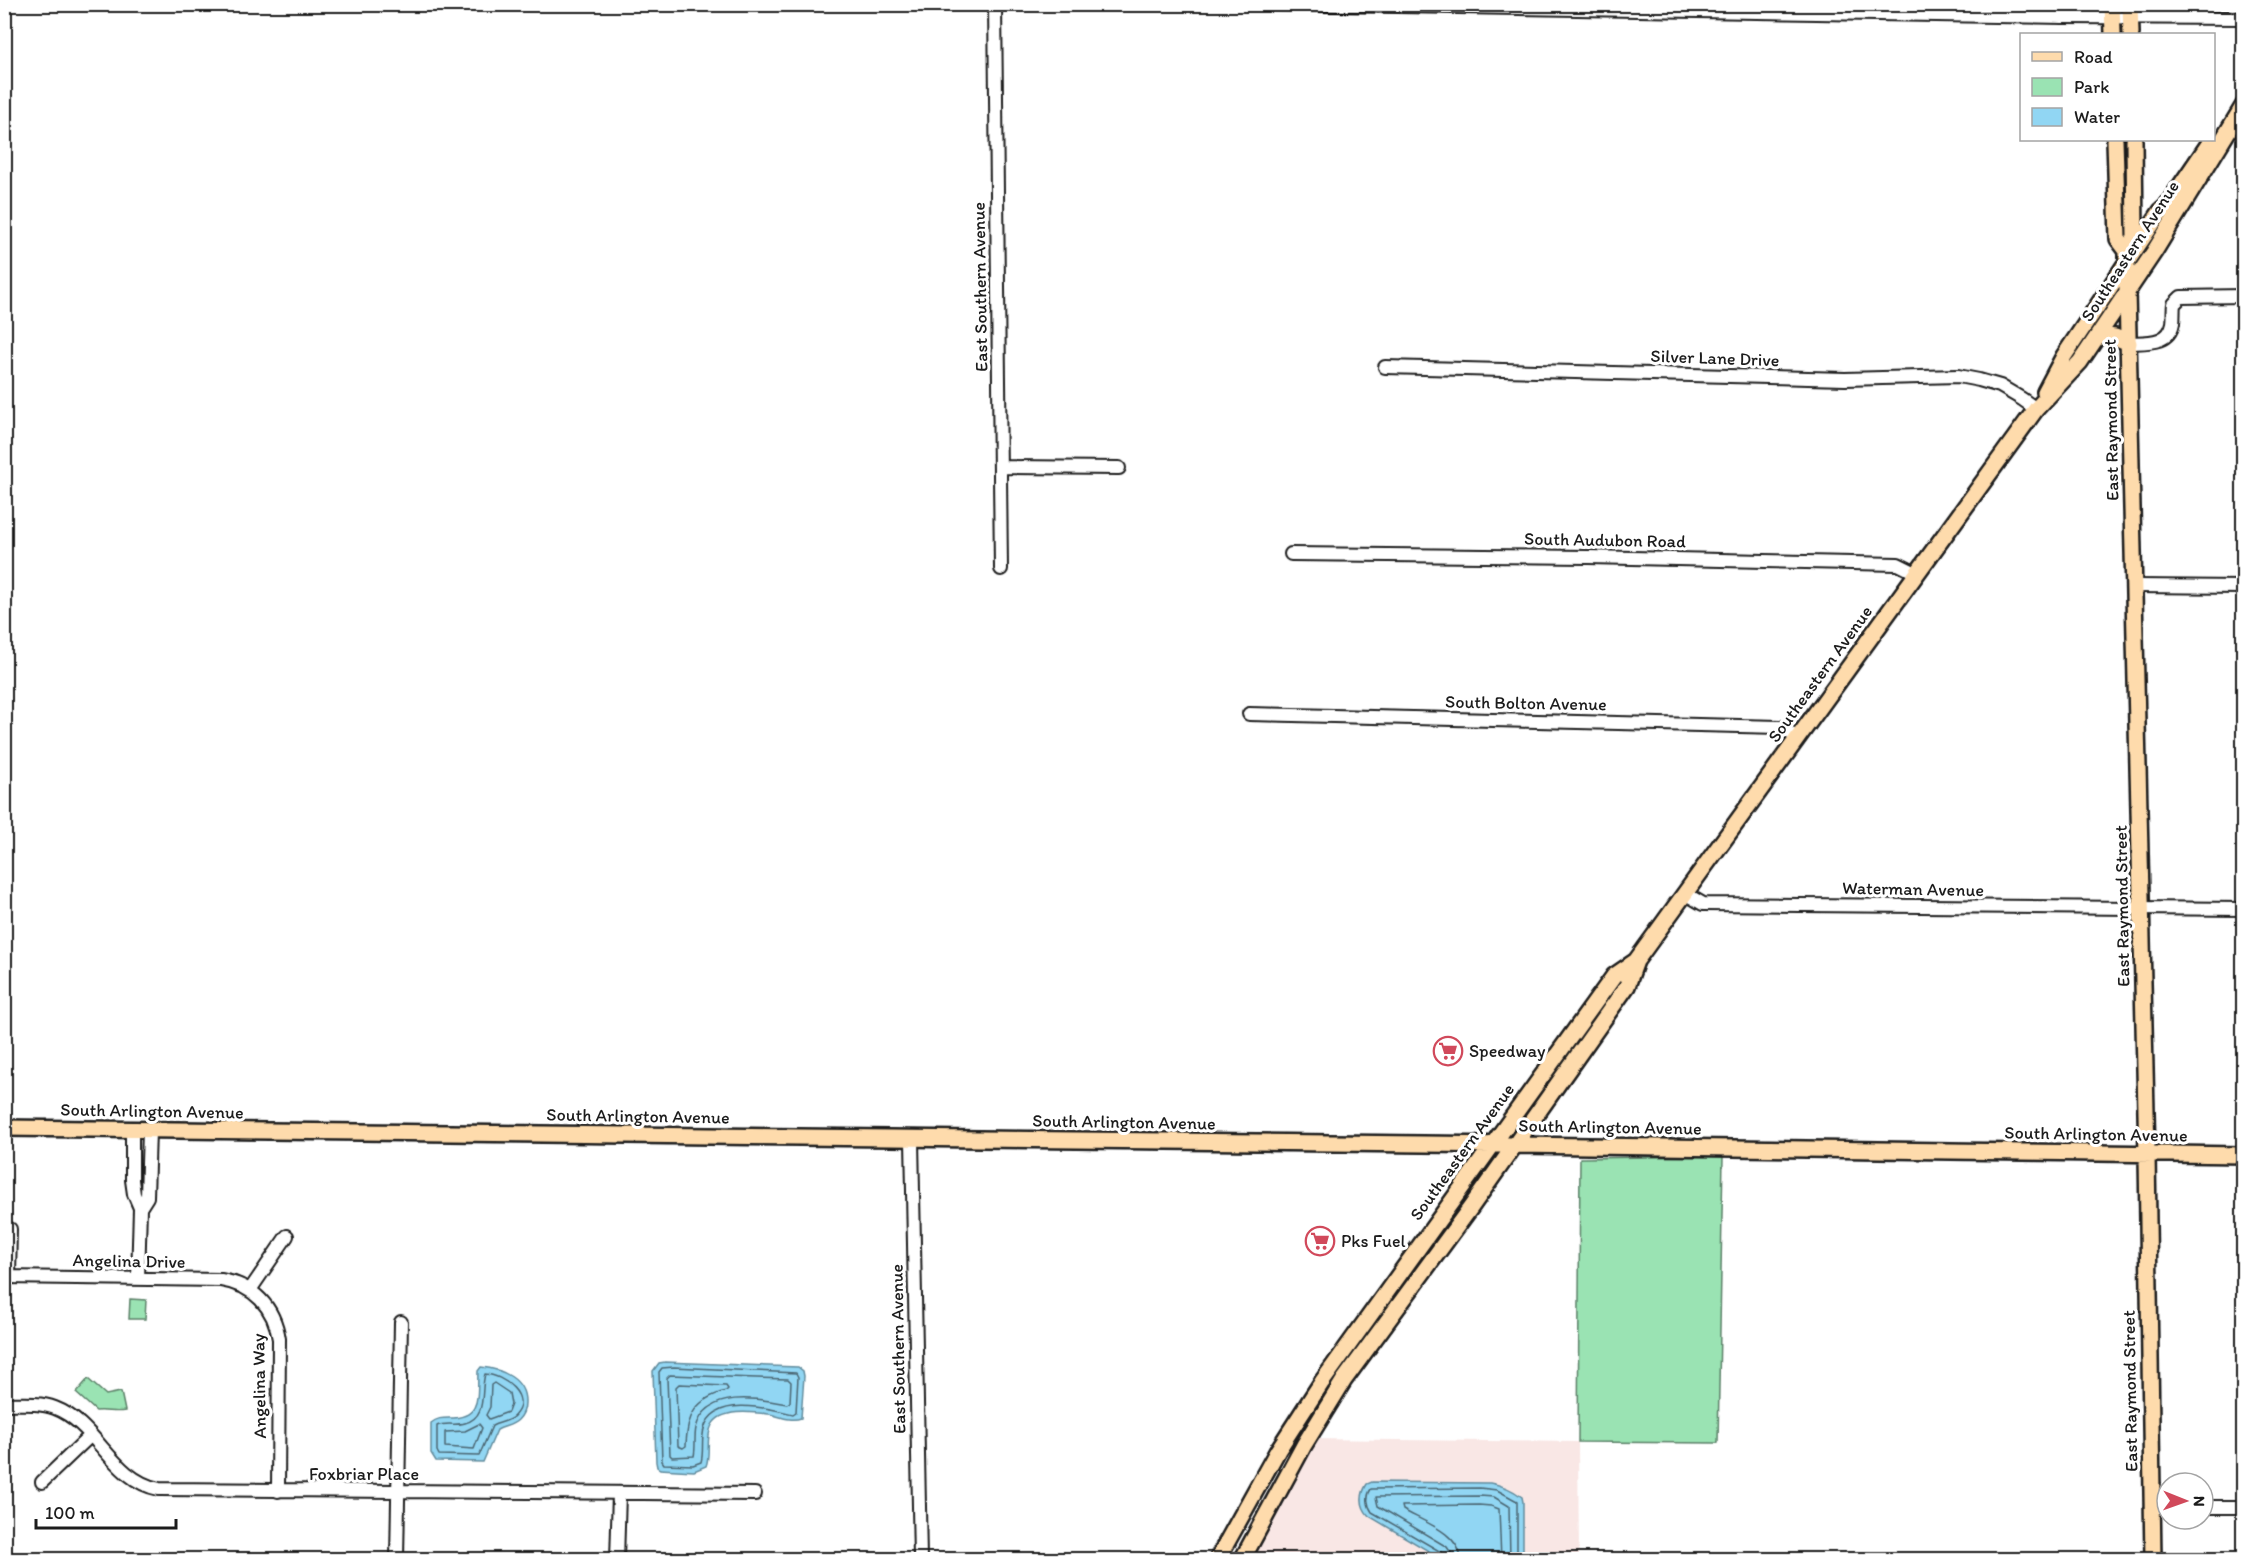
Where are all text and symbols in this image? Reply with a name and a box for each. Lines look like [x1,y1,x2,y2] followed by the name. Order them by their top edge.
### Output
[2020,33,2215,141] legend
[2074,46,2113,68] text: Road
[2074,76,2109,98] text: Park
[2074,106,2120,128] text: Water
[2076,176,2184,326] street label: Southeastern Avenue
[968,202,992,372] street label: East Southern Avenue
[2099,339,2123,501] street label: East Raymond Street
[1650,345,1780,371] street label: Silver Lane Drive
[1524,528,1686,552] street label: South Audubon Road
[1763,601,1877,747] street label: Southeastern Avenue
[1445,691,1607,715] street label: South Bolton Avenue
[2110,825,2134,987] street label: East Raymond Street
[1842,877,1984,901] street label: Waterman Avenue
[1432,1035,1464,1067] supermarket icon: Speedway
[1469,1040,1546,1062] place label: Speedway
[1405,1079,1519,1225] street label: Southeastern Avenue
[60,1098,244,1124] street label: South Arlington Avenue
[546,1103,730,1129] street label: South Arlington Avenue
[1032,1109,1216,1135] street label: South Arlington Avenue
[1518,1114,1702,1140] street label: South Arlington Avenue
[2004,1121,2188,1147] street label: South Arlington Avenue
[1304,1225,1336,1257] supermarket icon: Pks Fuel
[1341,1230,1406,1252] place label: Pks Fuel
[72,1249,186,1273] street label: Angelina Drive
[886,1264,910,1434] street label: East Southern Avenue
[2118,1310,2142,1472] street label: East Raymond Street
[247,1333,271,1439] street label: Angelina Way
[309,1463,419,1485] street label: Foxbriar Place
[2155,1471,2215,1531] north arrow
[36,1492,176,1530] scale bar
[2190,1496,2209,1507] text: N
[45,1502,95,1524] text: 100 m

